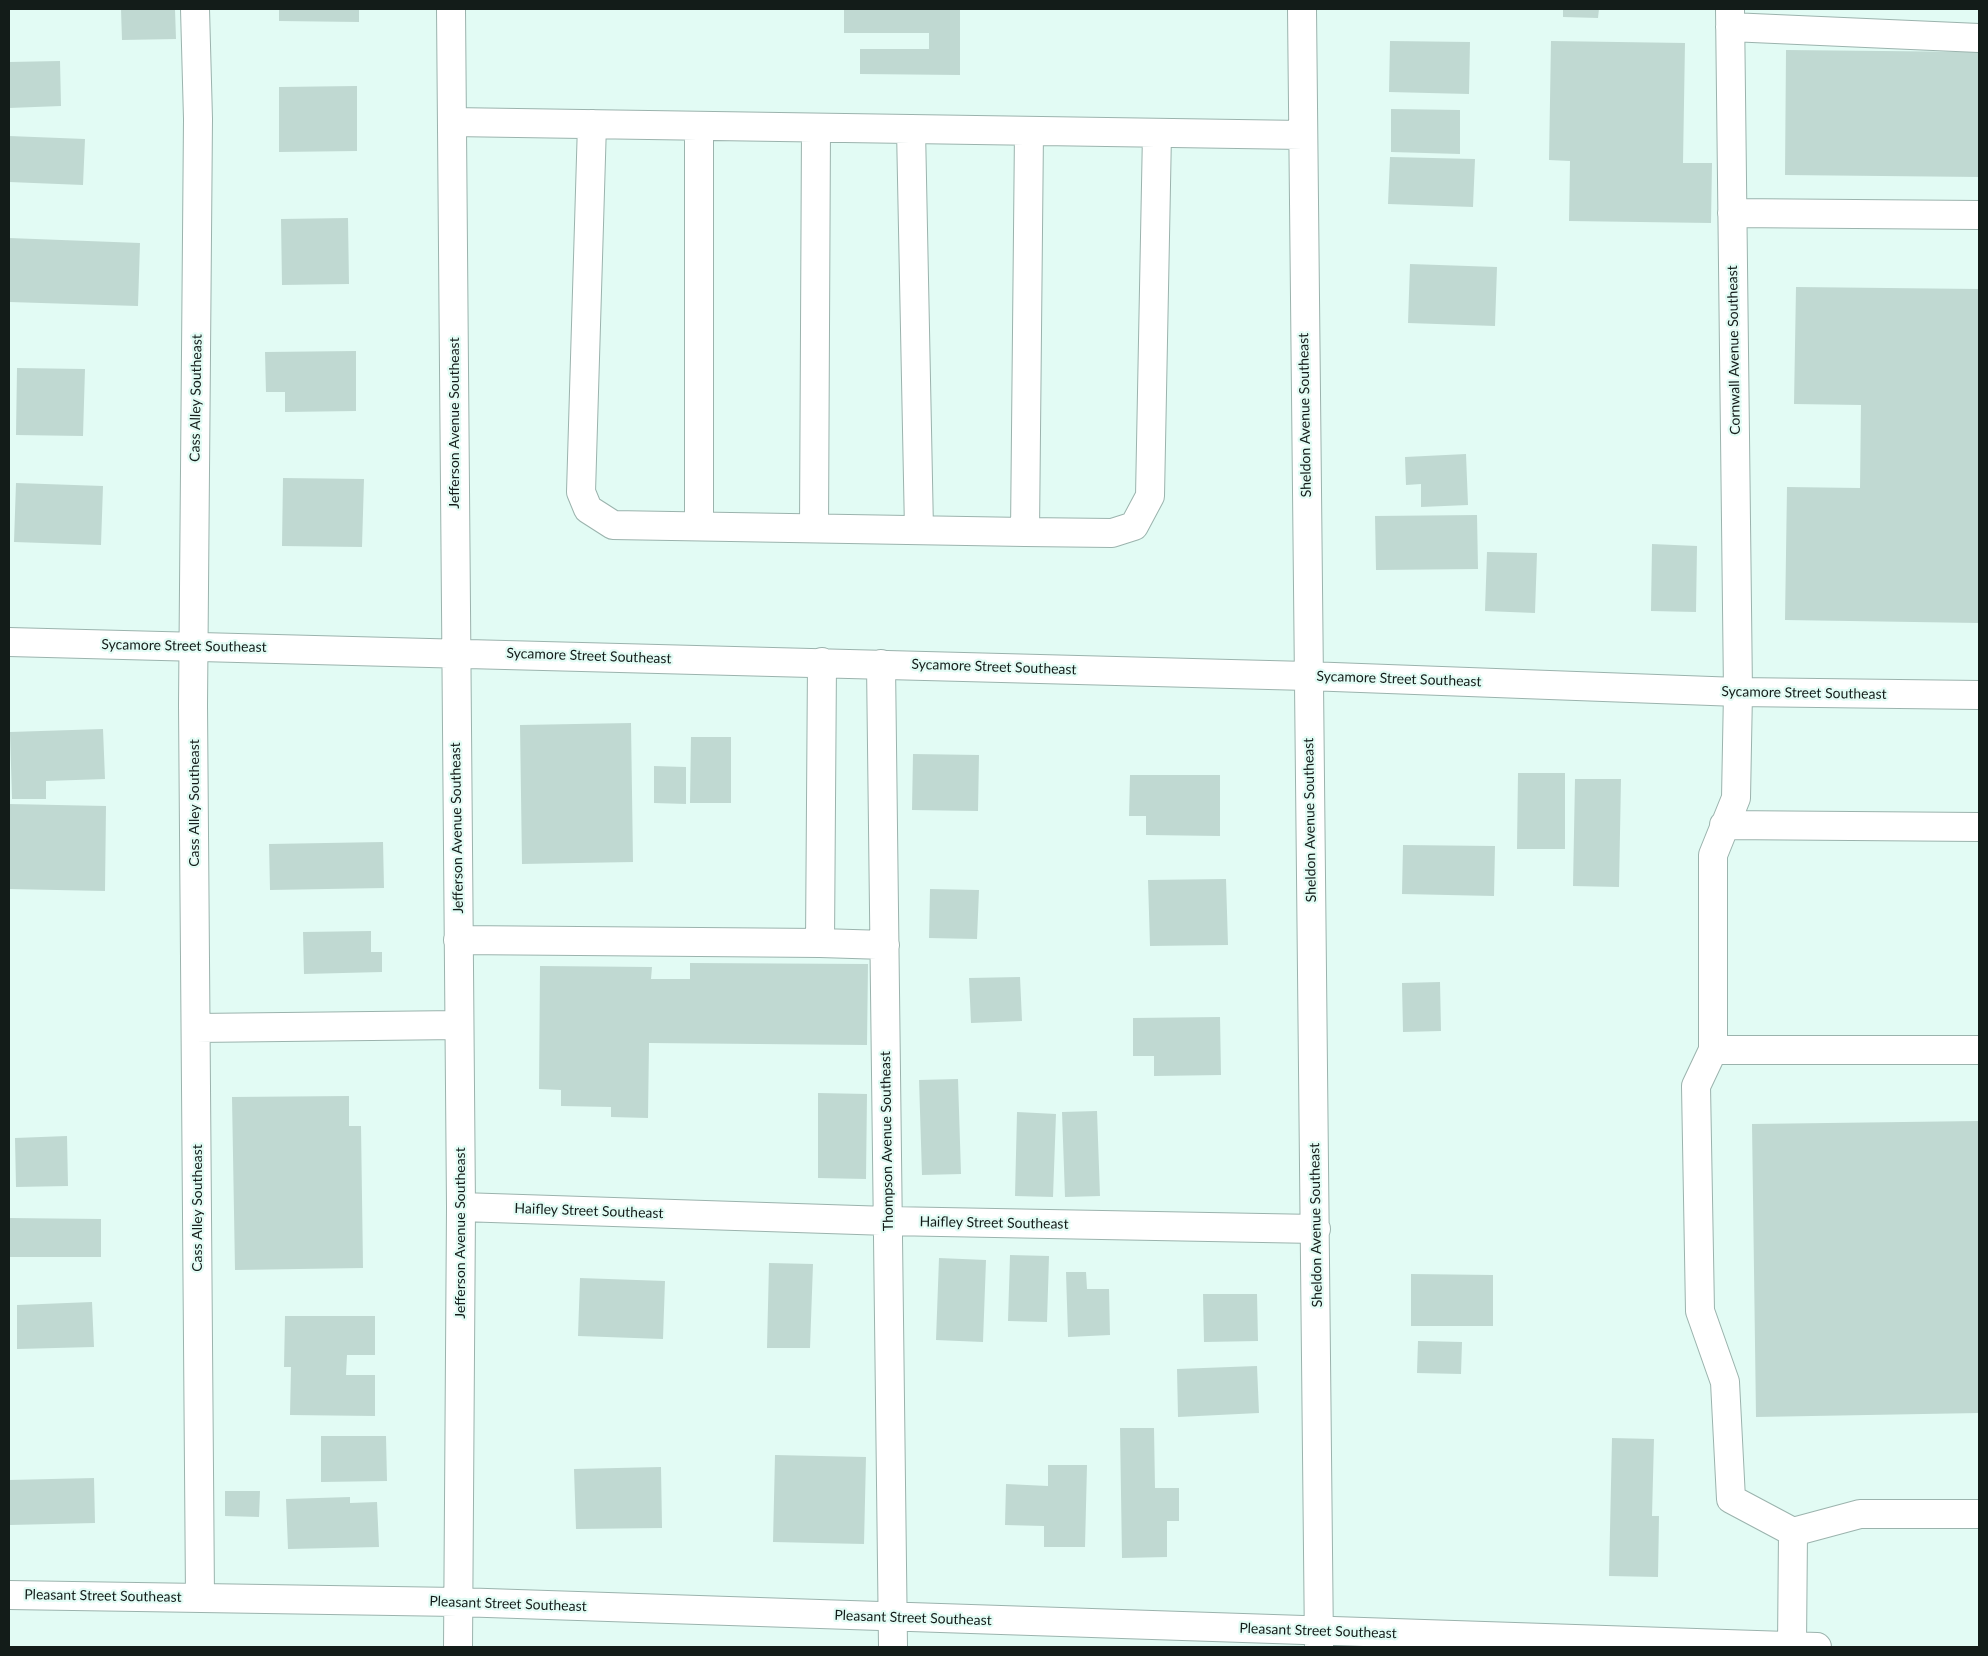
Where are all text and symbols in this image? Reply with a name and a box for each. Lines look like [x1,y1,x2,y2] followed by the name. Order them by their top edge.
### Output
[1724,265,1744,435] street label: Cornwall Avenue Southeast
[1295,333,1315,497] street label: Sheldon Avenue Southeast
[186,334,206,462] street label: Cass Alley Southeast
[446,337,462,509] street label: Jefferson Avenue Southeast
[101,636,267,656] street label: Sycamore Street Southeast
[506,645,672,667] street label: Sycamore Street Southeast
[911,656,1077,678] street label: Sycamore Street Southeast
[1316,668,1482,690] street label: Sycamore Street Southeast
[1721,683,1887,703] street label: Sycamore Street Southeast
[1300,738,1320,902] street label: Sheldon Avenue Southeast
[186,739,202,867] street label: Cass Alley Southeast
[447,742,467,914] street label: Jefferson Avenue Southeast
[877,1051,897,1231] street label: Thompson Avenue Southeast
[1306,1143,1326,1307] street label: Sheldon Avenue Southeast
[189,1144,205,1272] street label: Cass Alley Southeast
[452,1147,468,1319] street label: Jefferson Avenue Southeast
[514,1200,664,1222] street label: Haifley Street Southeast
[919,1213,1069,1233] street label: Haifley Street Southeast
[24,1586,182,1606] street label: Pleasant Street Southeast
[429,1593,587,1615] street label: Pleasant Street Southeast
[834,1607,992,1629] street label: Pleasant Street Southeast
[1239,1620,1397,1642] street label: Pleasant Street Southeast

